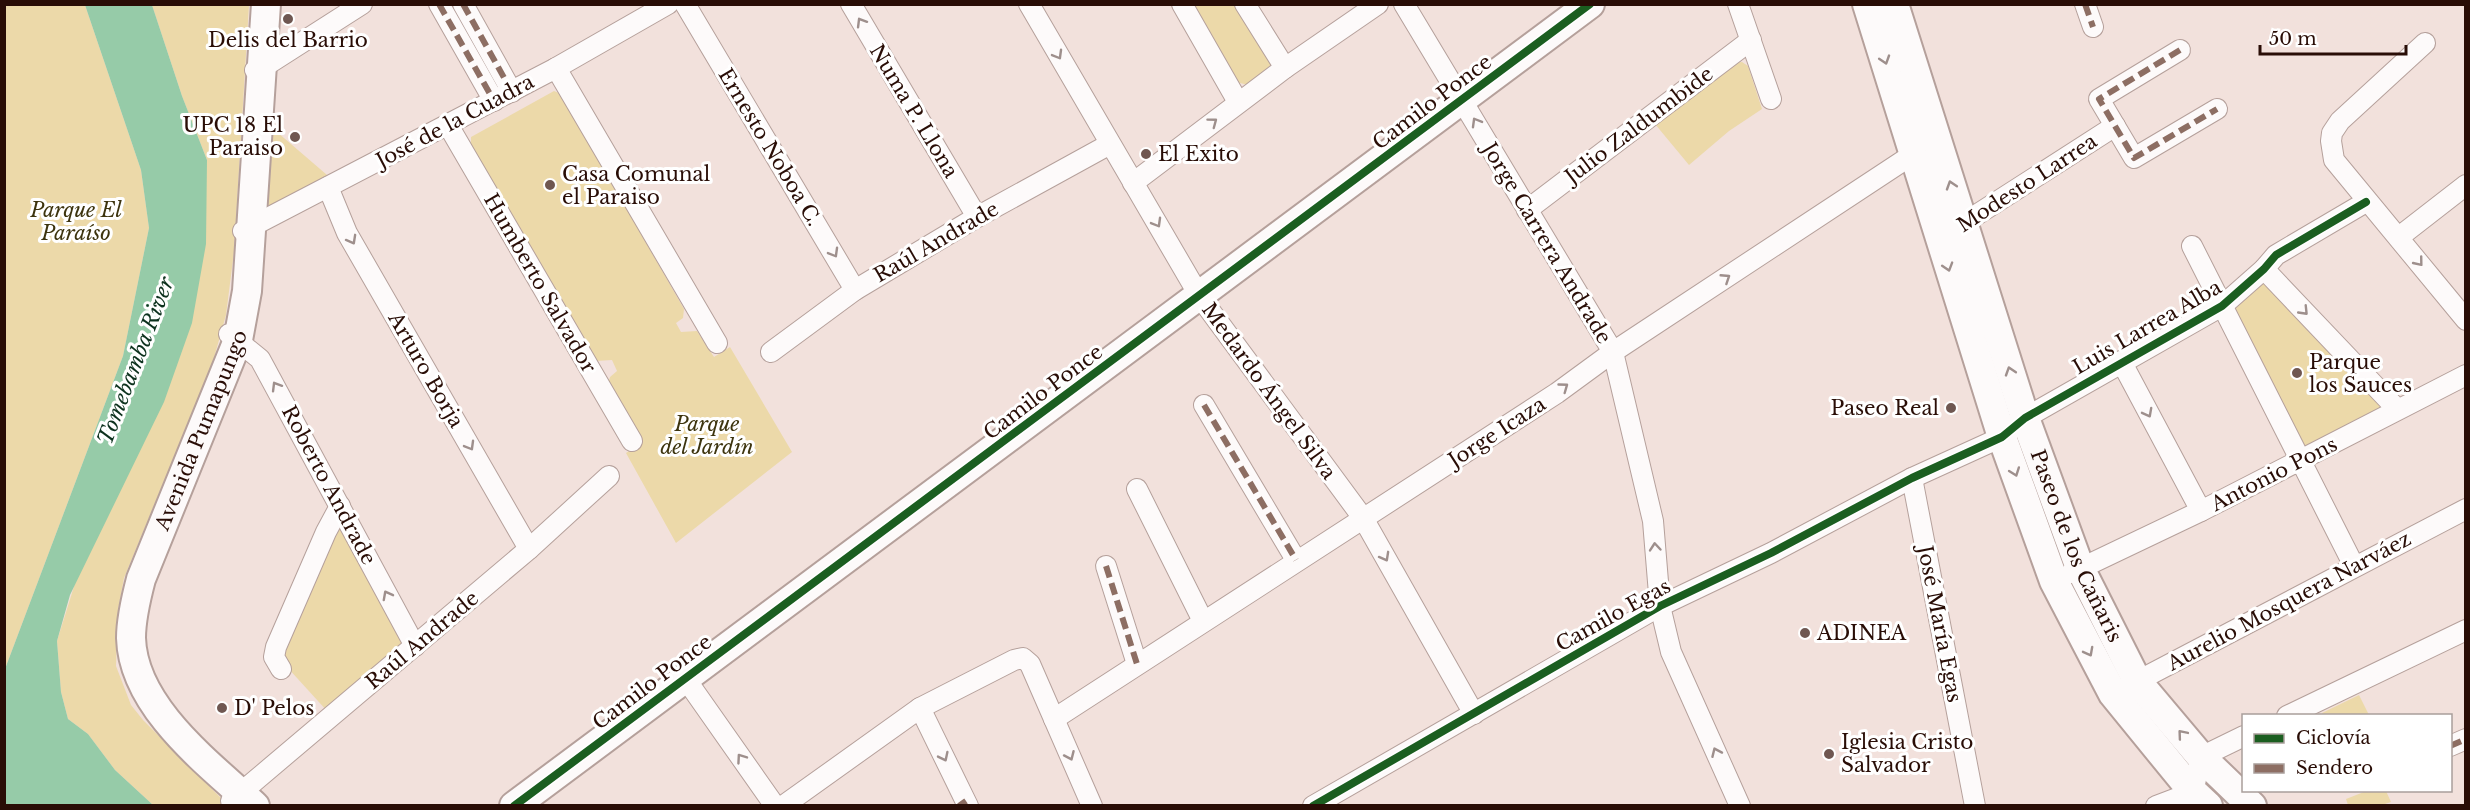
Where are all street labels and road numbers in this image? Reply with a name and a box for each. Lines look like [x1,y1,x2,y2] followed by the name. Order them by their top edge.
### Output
[865,40,964,183] street label: Numa P. Llona
[1368,49,1496,155] street label: Camilo Ponce
[1558,61,1718,190] street label: Julio Zaldumbide
[714,64,826,230] street label: Ernesto Noboa C.
[369,69,539,174] street label: José de la Cuadra
[1953,128,2102,237] street label: Modesto Larrea
[1476,136,1617,348] street label: Jorge Carrera Andrade
[479,189,601,377] street label: Humberto Salvador
[869,197,1003,287] street label: Raúl Andrade
[2069,274,2226,379] street label: Luis Larrea Alba
[1197,298,1342,485] street label: Medardo Ángel Silva
[383,307,469,433] street label: Arturo Borja
[150,329,252,535] street label: Avenida Pumapungo
[979,339,1107,445] street label: Camilo Ponce
[1441,391,1551,474] street label: Jorge Icaza
[277,401,381,569] street label: Roberto Andrade
[2206,432,2341,517] street label: Antonio Pons
[2026,446,2127,646] street label: Paseo de los Cañaris
[2162,526,2415,676] street label: Aurelio Mosquera Narváez
[1912,541,1967,704] street label: José María Egas
[1551,574,1675,656] street label: Camilo Egas
[361,586,483,694] street label: Raúl Andrade
[588,629,716,735] street label: Camilo Ponce

